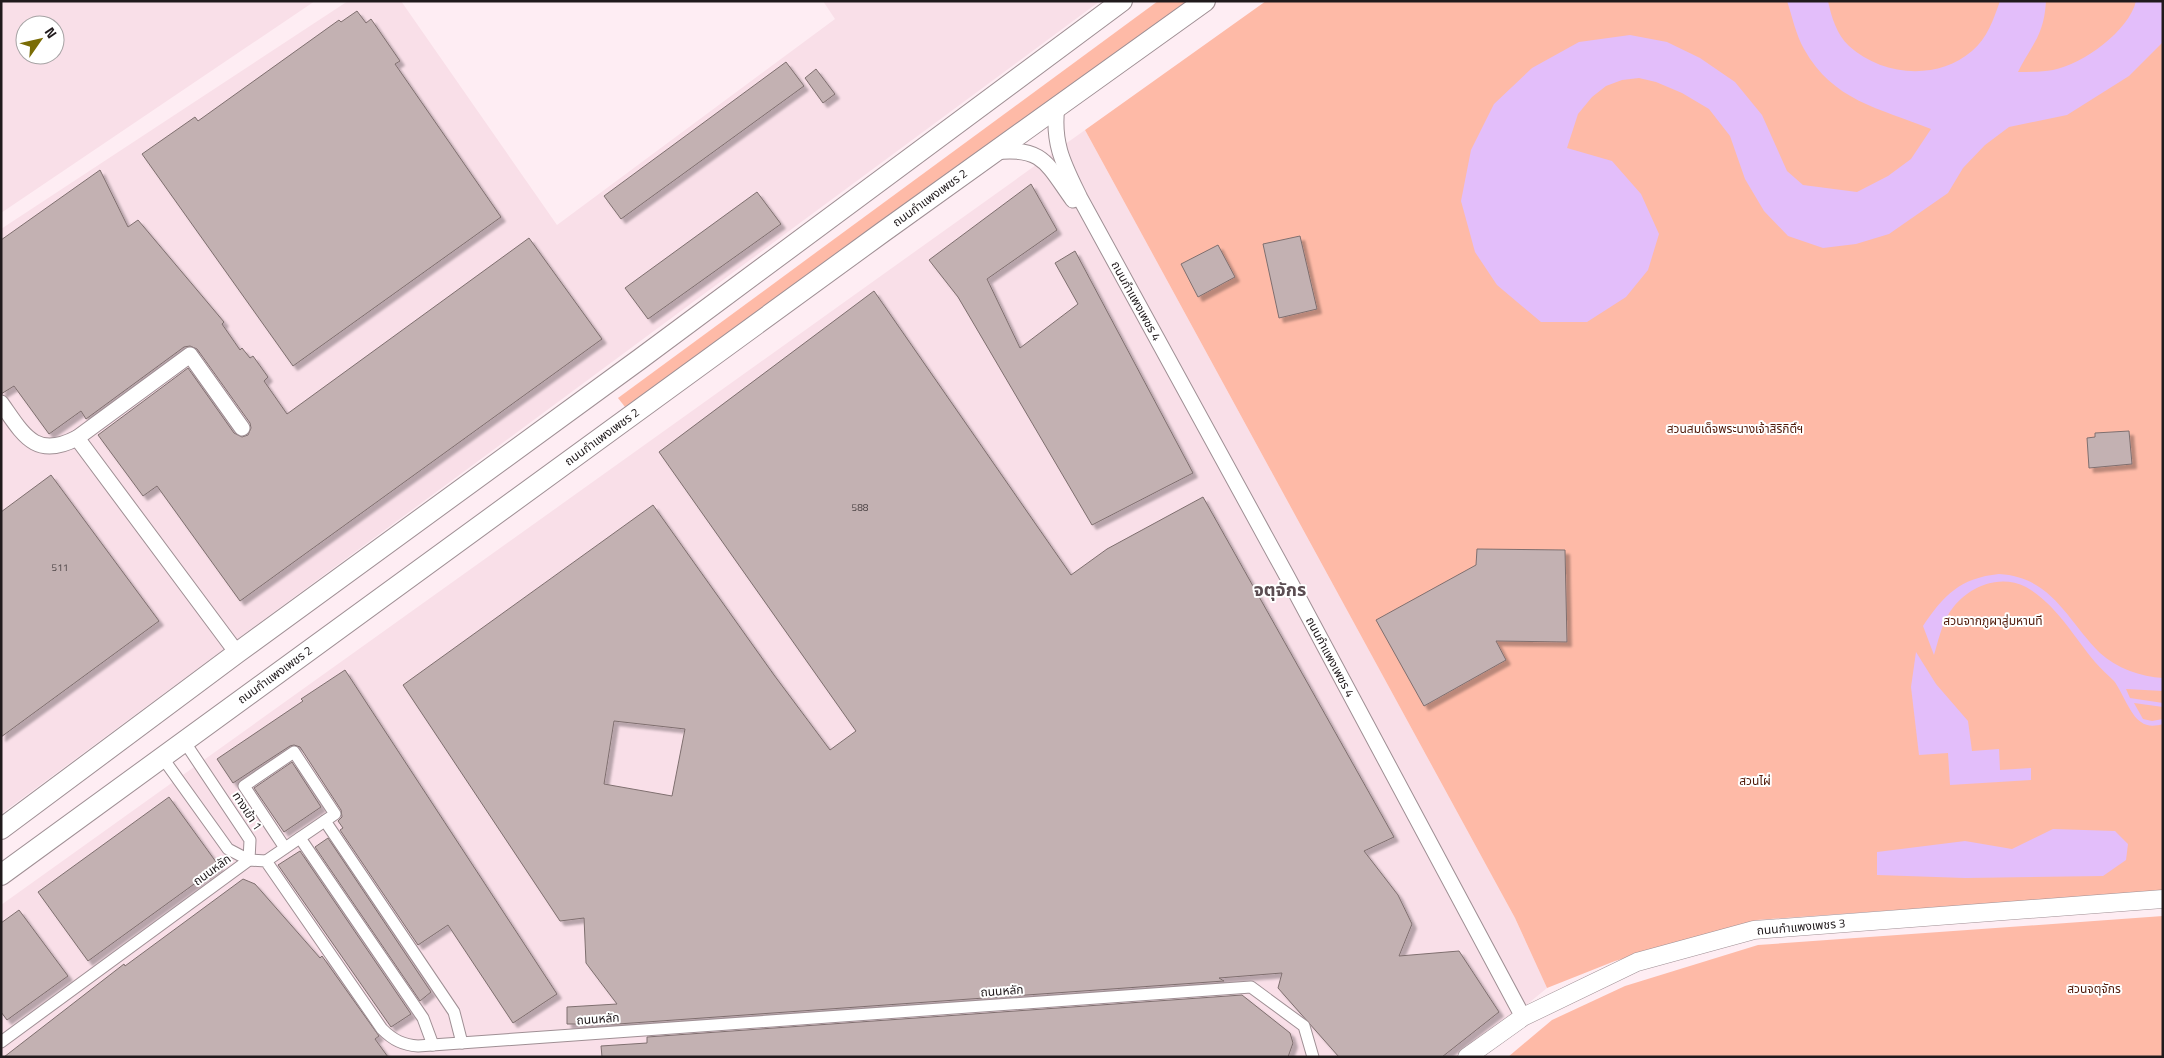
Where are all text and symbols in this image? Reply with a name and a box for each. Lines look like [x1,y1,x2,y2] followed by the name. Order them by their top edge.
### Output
[15,15,65,65] north arrow
[40,23,63,42] text: N
[888,164,971,231] street label: ถนนกำแพงเพชร 2
[1107,257,1166,344] street label: ถนนกำแพงเพชร 4
[560,403,643,470] street label: ถนนกำแพงเพชร 2
[1667,419,1803,438] park label: สวนสมเด็จพระนางเจ้าสิริกิติ์ฯ
[852,500,869,515] house number: 588
[52,560,68,575] house number: 511
[1254,576,1306,603] district label: จตุจักร
[1943,611,2043,630] park label: สวนจากภูผาสู่มหานที
[1301,613,1360,701] street label: ถนนกำแพงเพชร 4
[233,641,316,708] street label: ถนนกำแพงเพชร 2
[1739,771,1771,790] park label: สวนไผ่
[228,788,267,834] street label: ทางเข้า 1
[189,849,235,890] street label: ถนนหลัก
[1756,913,1846,940] street label: ถนนกำแพงเพชร 3
[2067,979,2121,998] park label: สวนจตุจักร
[980,980,1024,1001] street label: ถนนหลัก
[576,1008,620,1029] street label: ถนนหลัก

